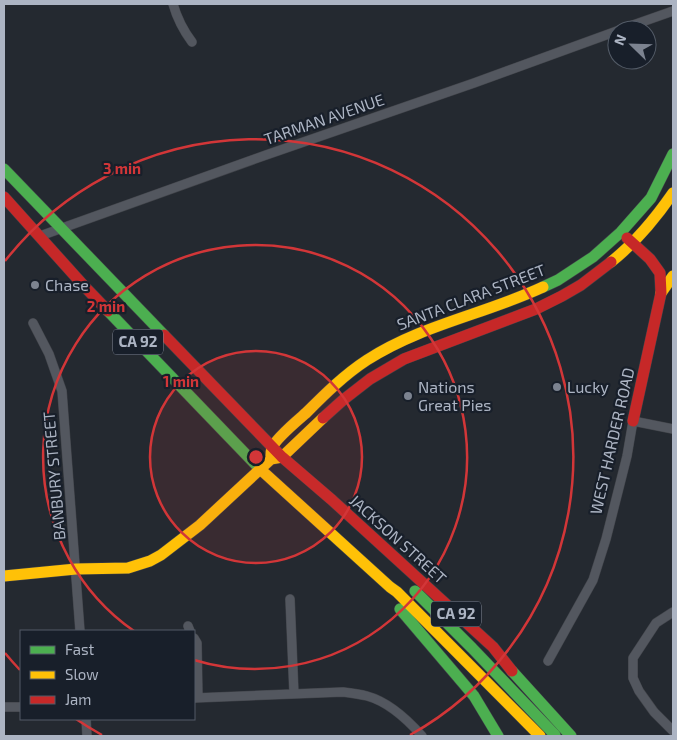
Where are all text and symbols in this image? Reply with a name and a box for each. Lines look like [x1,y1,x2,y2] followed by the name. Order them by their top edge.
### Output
[607,20,657,70] north arrow
[610,32,629,48] text: N
[261,89,386,148] street label: TARMAN AVENUE
[103,159,141,177] text: 3 min
[394,259,548,334] street label: SANTA CLARA STREET
[45,275,89,294] place label: Chase
[29,279,41,291] marker: Chase
[87,297,125,315] text: 2 min
[113,330,163,354] road number: CA 92
[585,366,638,516] street label: WEST HARDER ROAD
[163,372,199,390] text: 1 min
[418,377,491,414] place label: Nations Great Pies
[567,377,609,396] place label: Lucky
[551,381,563,393] marker: Lucky
[402,390,414,402] marker: Nations Great Pies
[38,411,69,541] street label: BANBURY STREET
[247,448,265,466] centre of rings
[346,490,451,587] street label: JACKSON STREET
[431,602,481,626] road number: CA 92
[20,630,195,720] legend
[65,640,95,658] text: Fast
[65,665,99,683] text: Slow
[65,690,91,708] text: Jam

